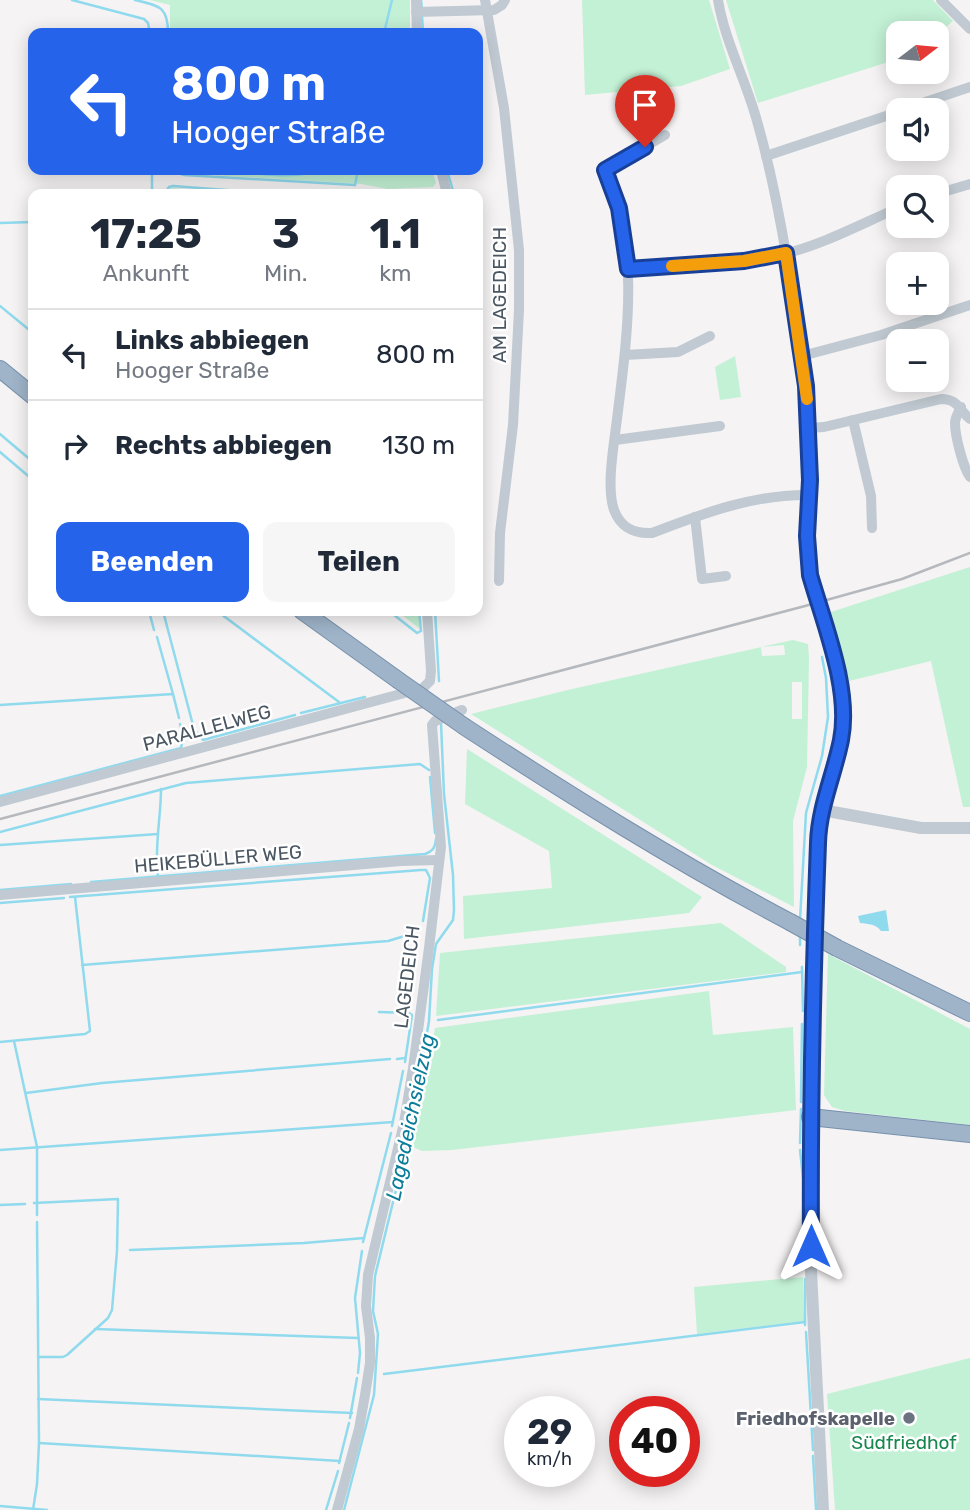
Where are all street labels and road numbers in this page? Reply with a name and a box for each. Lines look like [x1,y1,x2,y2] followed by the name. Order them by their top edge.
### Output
[488,227,511,363] street label: AM LAGEDEICH
[140,700,274,756] street label: PARALLELWEG
[133,840,303,878] street label: HEIKEBÜLLER WEG
[389,924,425,1030] street label: LAGEDEICH

